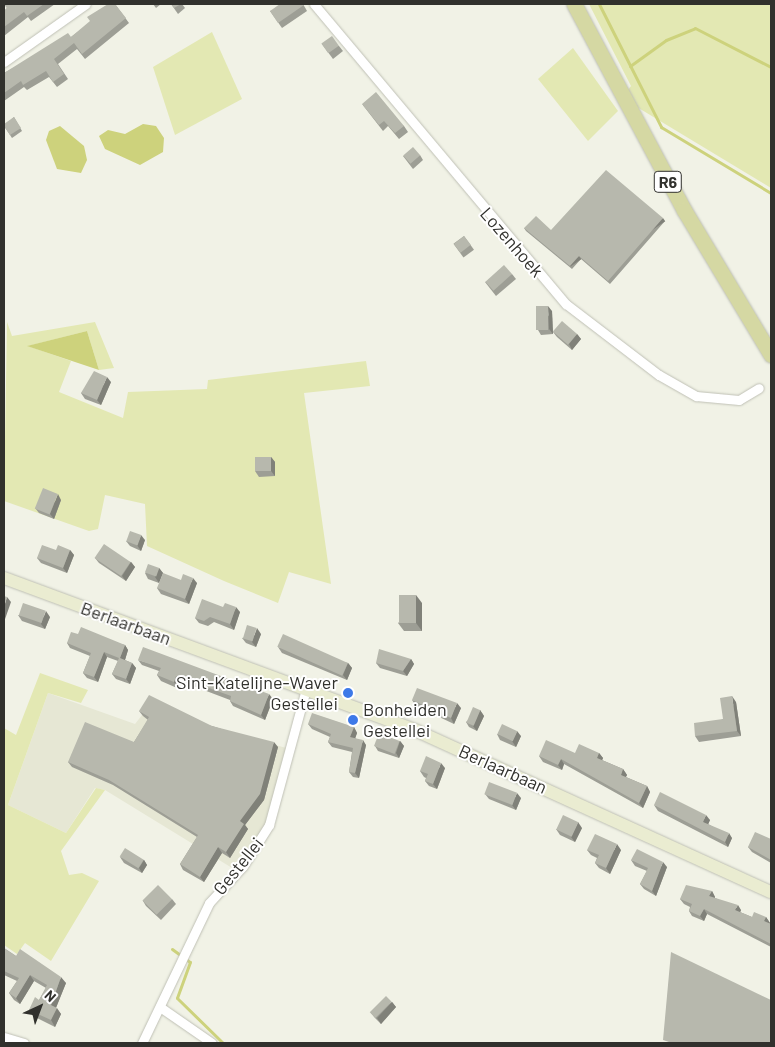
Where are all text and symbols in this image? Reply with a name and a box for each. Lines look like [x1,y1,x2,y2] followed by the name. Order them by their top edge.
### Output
[653,168,683,196] road number: R6
[476,203,548,281] street label: Lozenhoek
[78,597,174,649] street label: Berlaarbaan
[176,672,338,714] place label: Sint-Katelijne-Waver Gestellei
[342,687,354,699] marker: Sint-Katelijne-Waver Gestellei
[363,699,447,742] place label: Bonheiden Gestellei
[347,714,359,726] marker: Bonheiden Gestellei
[455,740,551,798] street label: Berlaarbaan
[208,833,268,899] street label: Gestellei
[15,982,65,1032] north arrow
[41,986,60,1005] text: N

